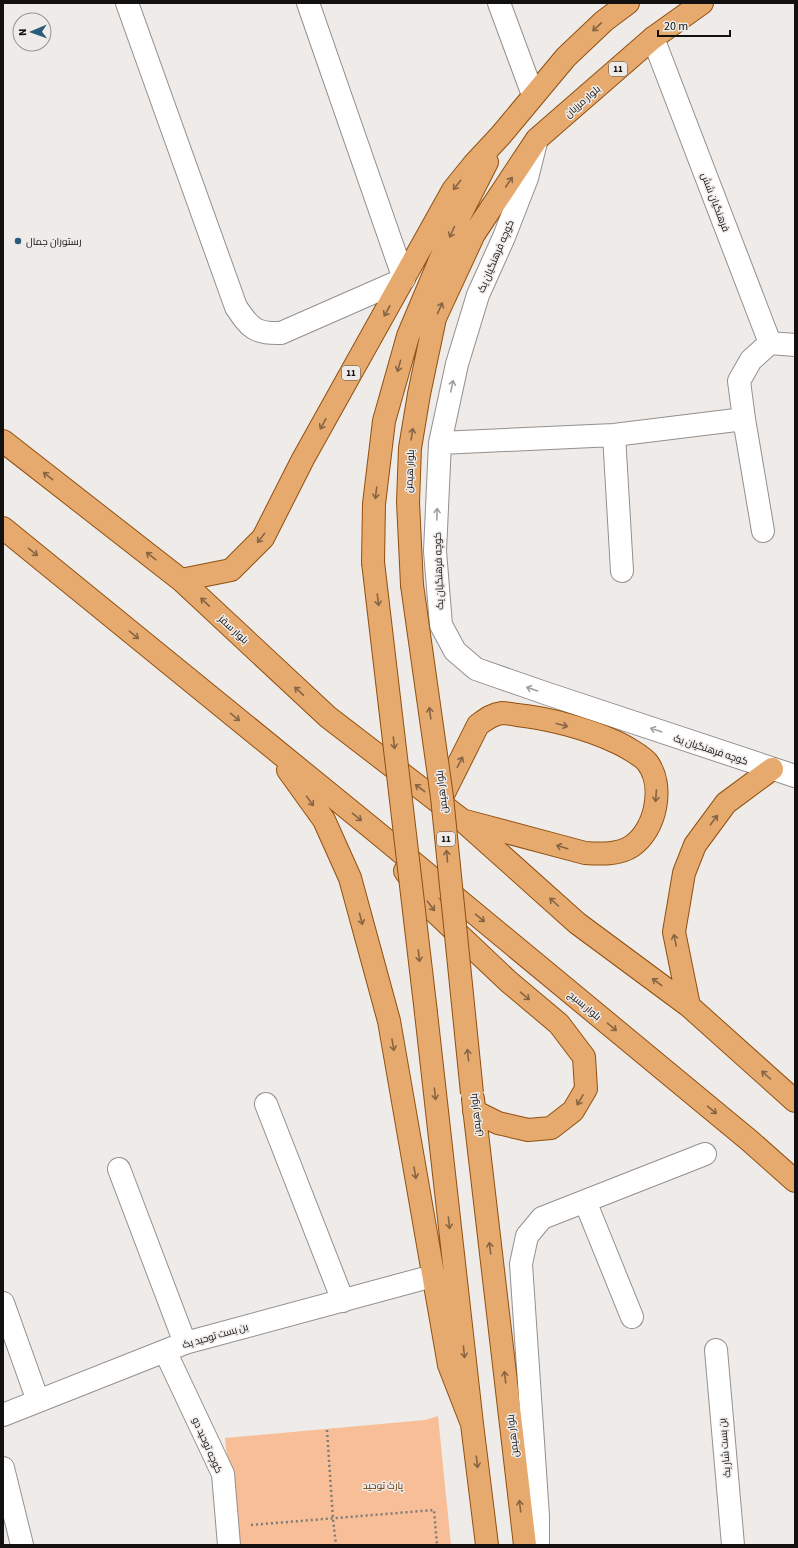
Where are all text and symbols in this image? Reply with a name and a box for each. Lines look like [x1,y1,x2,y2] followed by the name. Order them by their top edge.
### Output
[12,12,52,52] north arrow
[658,12,730,38] scale bar
[664,18,688,35] text: 20 m
[592,22,603,31] one-way arrow
[15,28,30,36] text: N
[609,62,627,76] road number: 11
[562,82,604,121] street label: بلوار مرزبان
[697,171,733,234] street label: فرهنگیان شش
[505,176,513,187] one-way arrow
[452,180,461,191] one-way arrow
[474,218,518,295] street label: کوچه فرهنگیان یک
[448,226,455,238] one-way arrow
[26,235,82,249] place label: رستوران جمال
[13,236,23,246] marker: رستوران جمال
[437,302,444,314] one-way arrow
[382,305,390,317] one-way arrow
[395,359,403,372] one-way arrow
[342,366,360,380] road number: 11
[449,380,457,393] one-way arrow
[318,418,326,430] one-way arrow
[408,428,416,441] one-way arrow
[402,449,418,493] street label: بلوار هیمن
[43,472,54,480] one-way arrow
[372,486,379,499] one-way arrow
[433,508,440,521] one-way arrow
[431,532,447,610] street label: کوچه فرهنگیان یک
[257,533,265,544] one-way arrow
[28,548,39,557] one-way arrow
[145,552,156,561] one-way arrow
[374,593,381,606] one-way arrow
[200,598,210,607] one-way arrow
[214,611,251,647] street label: بلوار سقز
[129,630,139,639] one-way arrow
[526,685,539,692] one-way arrow
[295,687,305,696] one-way arrow
[426,707,434,720] one-way arrow
[229,712,240,721] one-way arrow
[556,721,569,729] one-way arrow
[649,726,662,733] one-way arrow
[672,731,750,769] street label: کوچه فرهنگیان یک
[390,736,398,749] one-way arrow
[456,756,464,768] one-way arrow
[432,769,452,814] street label: بلوار هیمن
[415,784,426,792] one-way arrow
[653,789,660,802] one-way arrow
[306,795,314,806] one-way arrow
[352,812,363,821] one-way arrow
[710,814,718,825] one-way arrow
[437,832,455,846] road number: 11
[555,843,568,850] one-way arrow
[444,850,451,863] one-way arrow
[549,897,559,907] one-way arrow
[427,901,435,912] one-way arrow
[358,912,365,925] one-way arrow
[474,913,485,922] one-way arrow
[671,934,679,947] one-way arrow
[415,949,423,962] one-way arrow
[651,977,662,986] one-way arrow
[565,988,604,1024] street label: بلوار بسیج
[520,991,531,1000] one-way arrow
[607,1023,618,1032] one-way arrow
[389,1038,397,1051] one-way arrow
[464,1049,472,1062] one-way arrow
[761,1070,771,1080] one-way arrow
[431,1087,438,1100] one-way arrow
[467,1093,485,1137] street label: بلوار هیمن
[576,1094,584,1106] one-way arrow
[707,1106,718,1114] one-way arrow
[411,1166,419,1179] one-way arrow
[445,1216,453,1229] one-way arrow
[486,1242,494,1255] one-way arrow
[181,1320,250,1352] street label: بن بست توحید یک
[460,1345,468,1358] one-way arrow
[501,1371,509,1384] one-way arrow
[503,1413,523,1458] street label: بلوار هیمن
[189,1415,226,1476] street label: کوچه توحید دو
[715,1418,735,1478] street label: بن بست شار یک
[473,1455,481,1468] one-way arrow
[363,1479,404,1493] park label: پارک توحید
[516,1500,524,1513] one-way arrow

